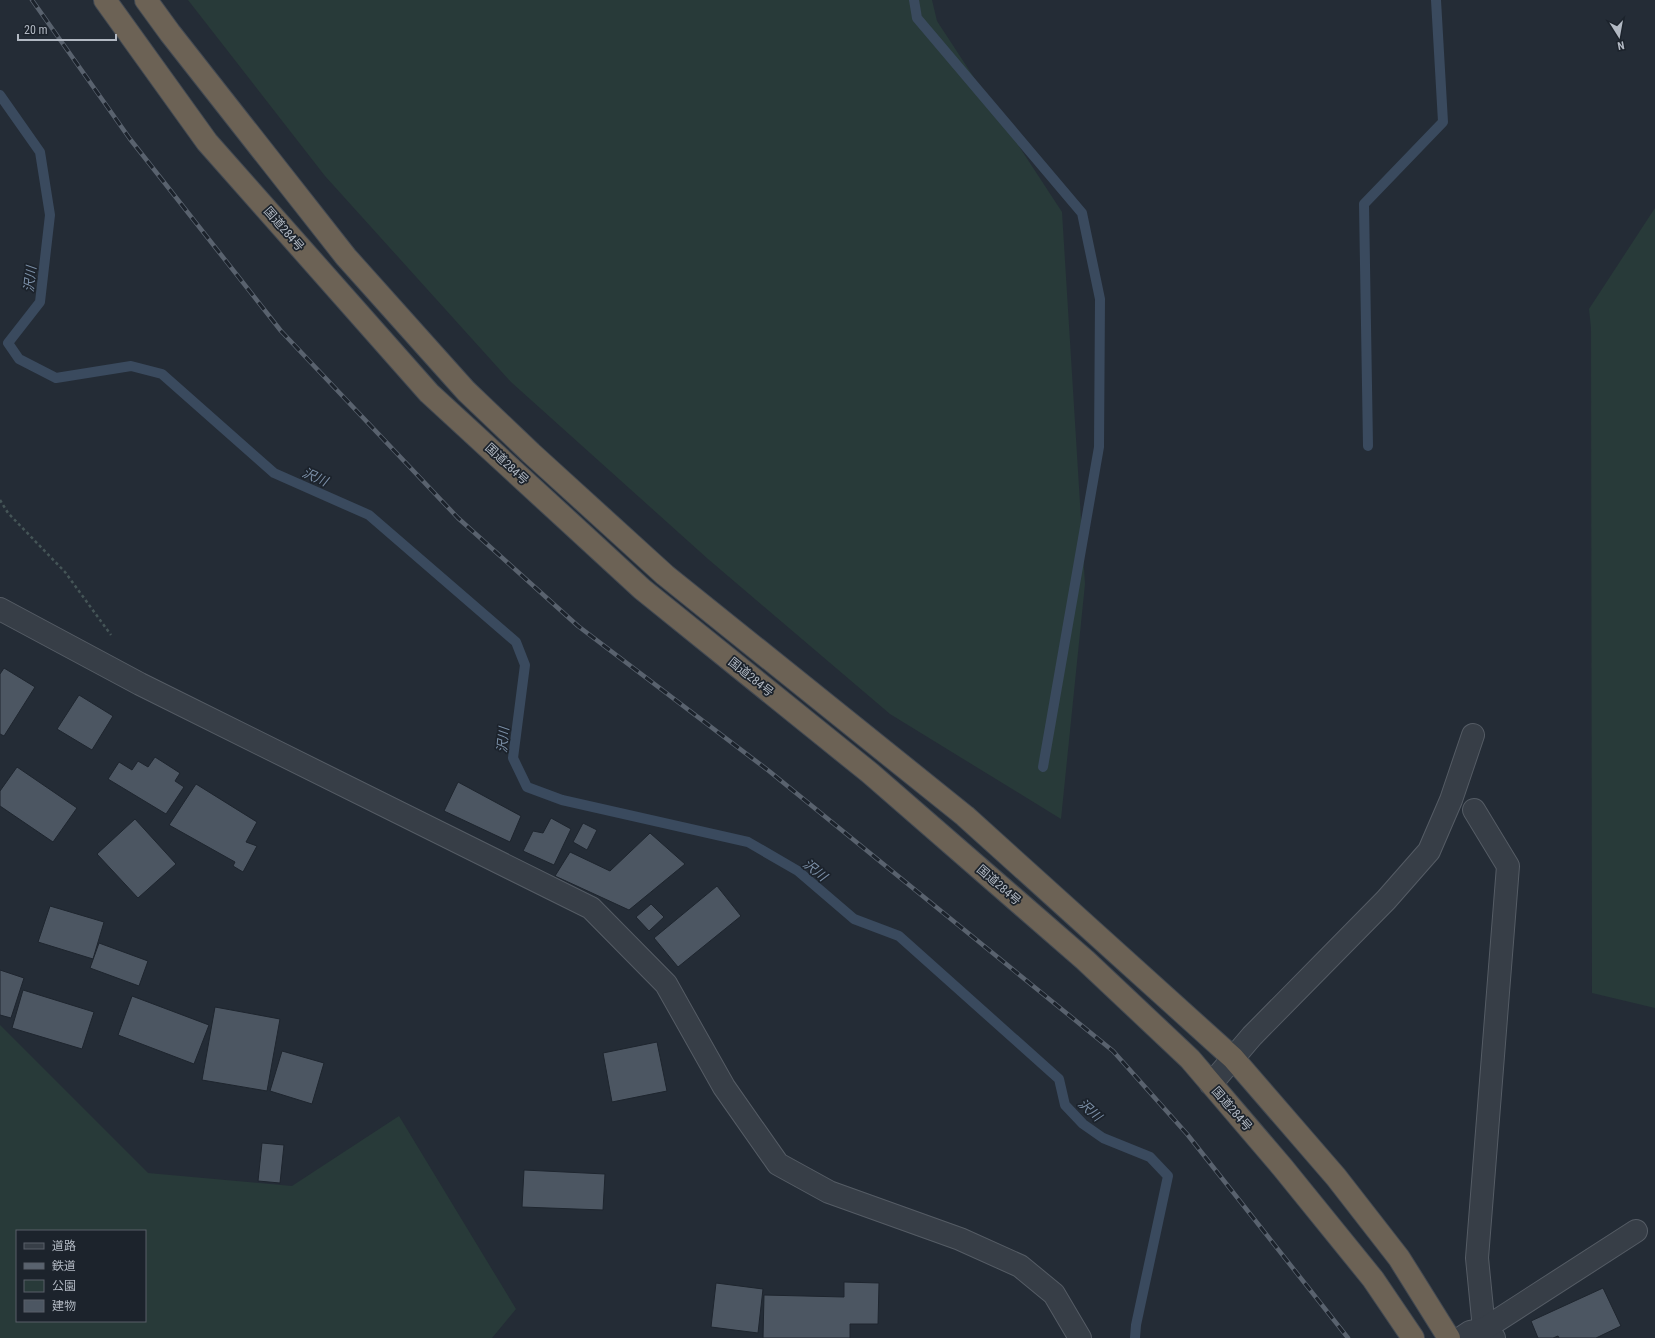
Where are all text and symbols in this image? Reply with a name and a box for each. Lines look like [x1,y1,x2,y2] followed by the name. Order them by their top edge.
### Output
[18,16,116,42] scale bar
[1599,16,1639,56] north arrow
[24,23,48,37] text: 20 m
[1616,38,1625,52] text: N
[261,204,307,254] street label: 国道284号
[21,263,39,293] water label: 沢川
[483,441,531,487] street label: 国道284号
[300,465,332,490] water label: 沢川
[726,655,776,699] street label: 国道284号
[494,724,512,754] water label: 沢川
[800,856,831,885] water label: 沢川
[974,862,1024,908] street label: 国道284号
[1209,1084,1255,1134] street label: 国道284号
[1075,1096,1106,1126] water label: 沢川
[16,1230,146,1322] legend
[52,1239,76,1253] text: 道路
[52,1259,76,1273] text: 鉄道
[52,1279,76,1293] text: 公園
[52,1299,76,1313] text: 建物

